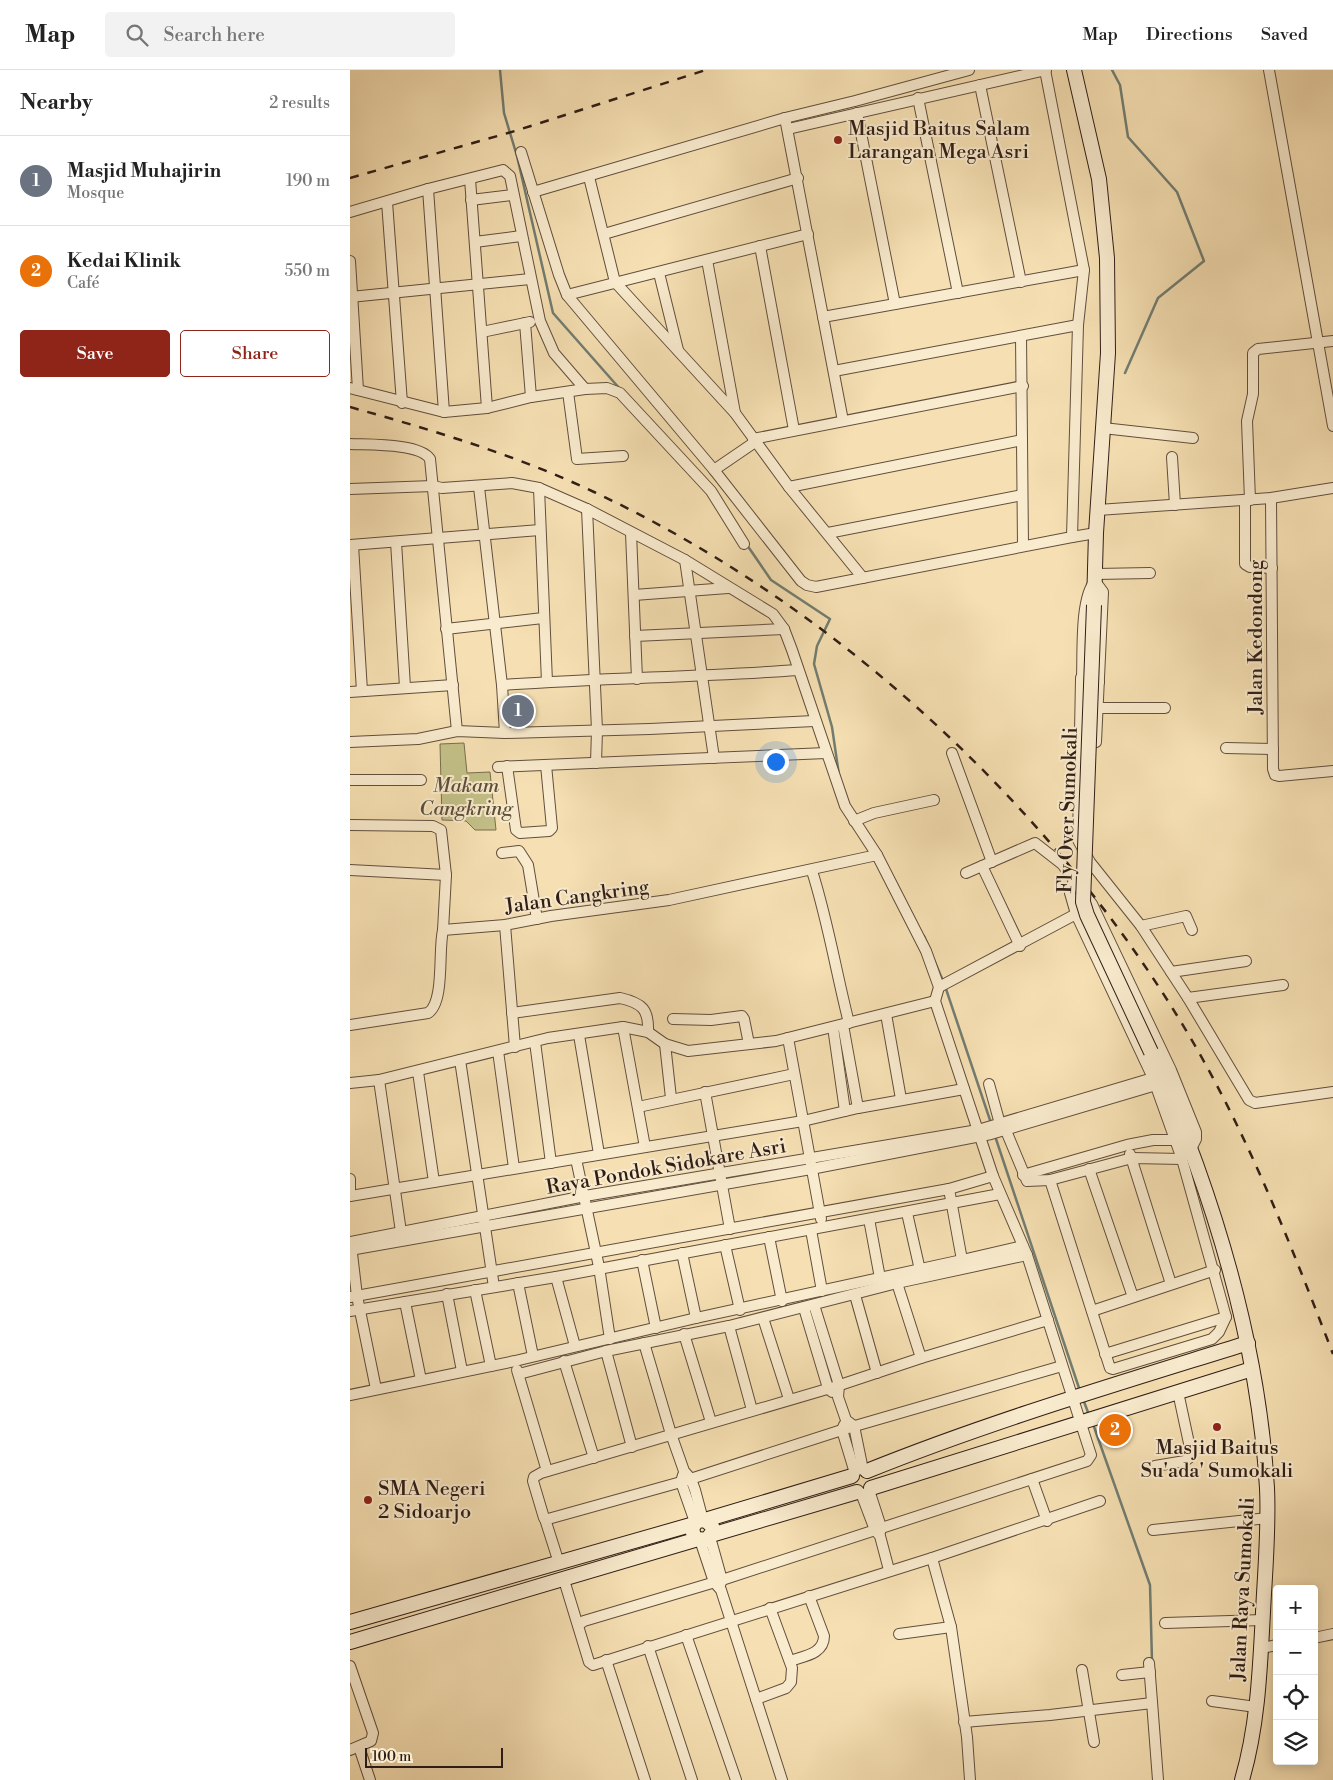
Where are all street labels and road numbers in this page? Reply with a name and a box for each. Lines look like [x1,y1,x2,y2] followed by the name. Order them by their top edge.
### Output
[1244,559,1269,715] street label: Jalan Kedondong
[1053,726,1084,894] street label: Fly Over Sumokali
[503,875,651,920] street label: Jalan Cangkring
[544,1134,789,1201] street label: Raya Pondok Sidokare Asri
[1226,1496,1261,1683] street label: Jalan Raya Sumokali

